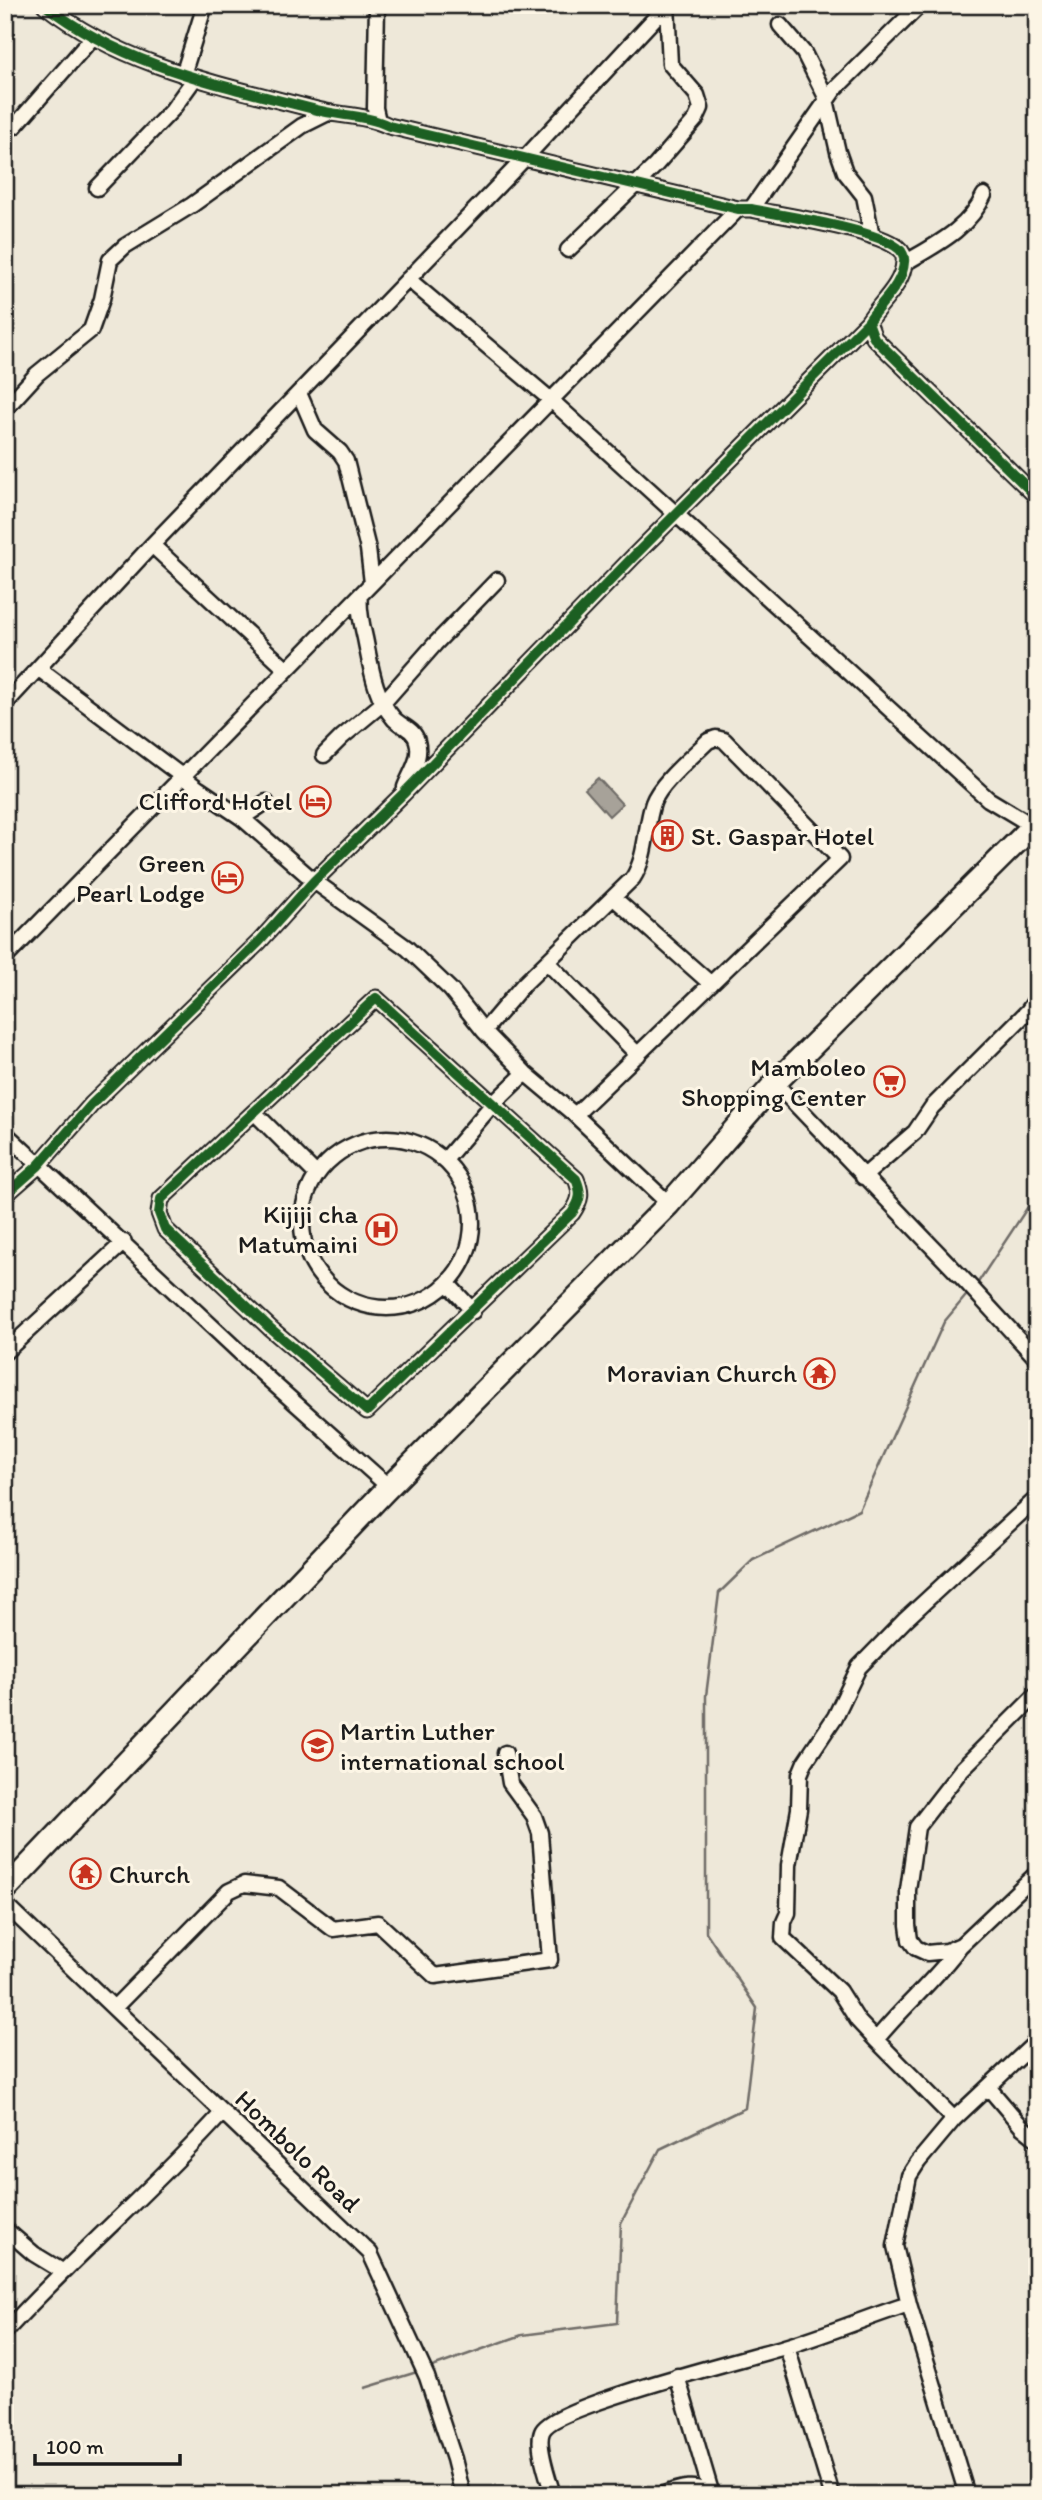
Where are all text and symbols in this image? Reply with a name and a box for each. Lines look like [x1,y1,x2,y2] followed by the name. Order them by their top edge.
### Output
[298,784,332,818] hotel icon: Clifford Hotel
[139,785,292,817] place label: Clifford Hotel
[651,819,685,853] building icon: St. Gaspar Hotel
[691,820,874,852] place label: St. Gaspar Hotel
[76,847,205,909] place label: Green Pearl Lodge
[211,861,245,895] hotel icon: Green Pearl Lodge
[681,1051,866,1113] place label: Mamboleo Shopping Center
[872,1065,906,1099] supermarket icon: Mamboleo Shopping Center
[238,1198,358,1260] place label: Kijiji cha Matumaini
[364,1212,398,1246] hospital icon: Kijiji cha Matumaini
[803,1356,837,1390] temple icon: Moravian Church
[606,1357,797,1389] place label: Moravian Church
[340,1715,565,1777] place label: Martin Luther international school
[300,1729,334,1763] school or university icon: Martin Luther international school
[69,1857,103,1891] temple icon: Church
[109,1858,190,1890] place label: Church
[229,2083,368,2219] street label: Hombolo Road
[35,2423,180,2467] scale bar
[46,2434,104,2459] text: 100 m

